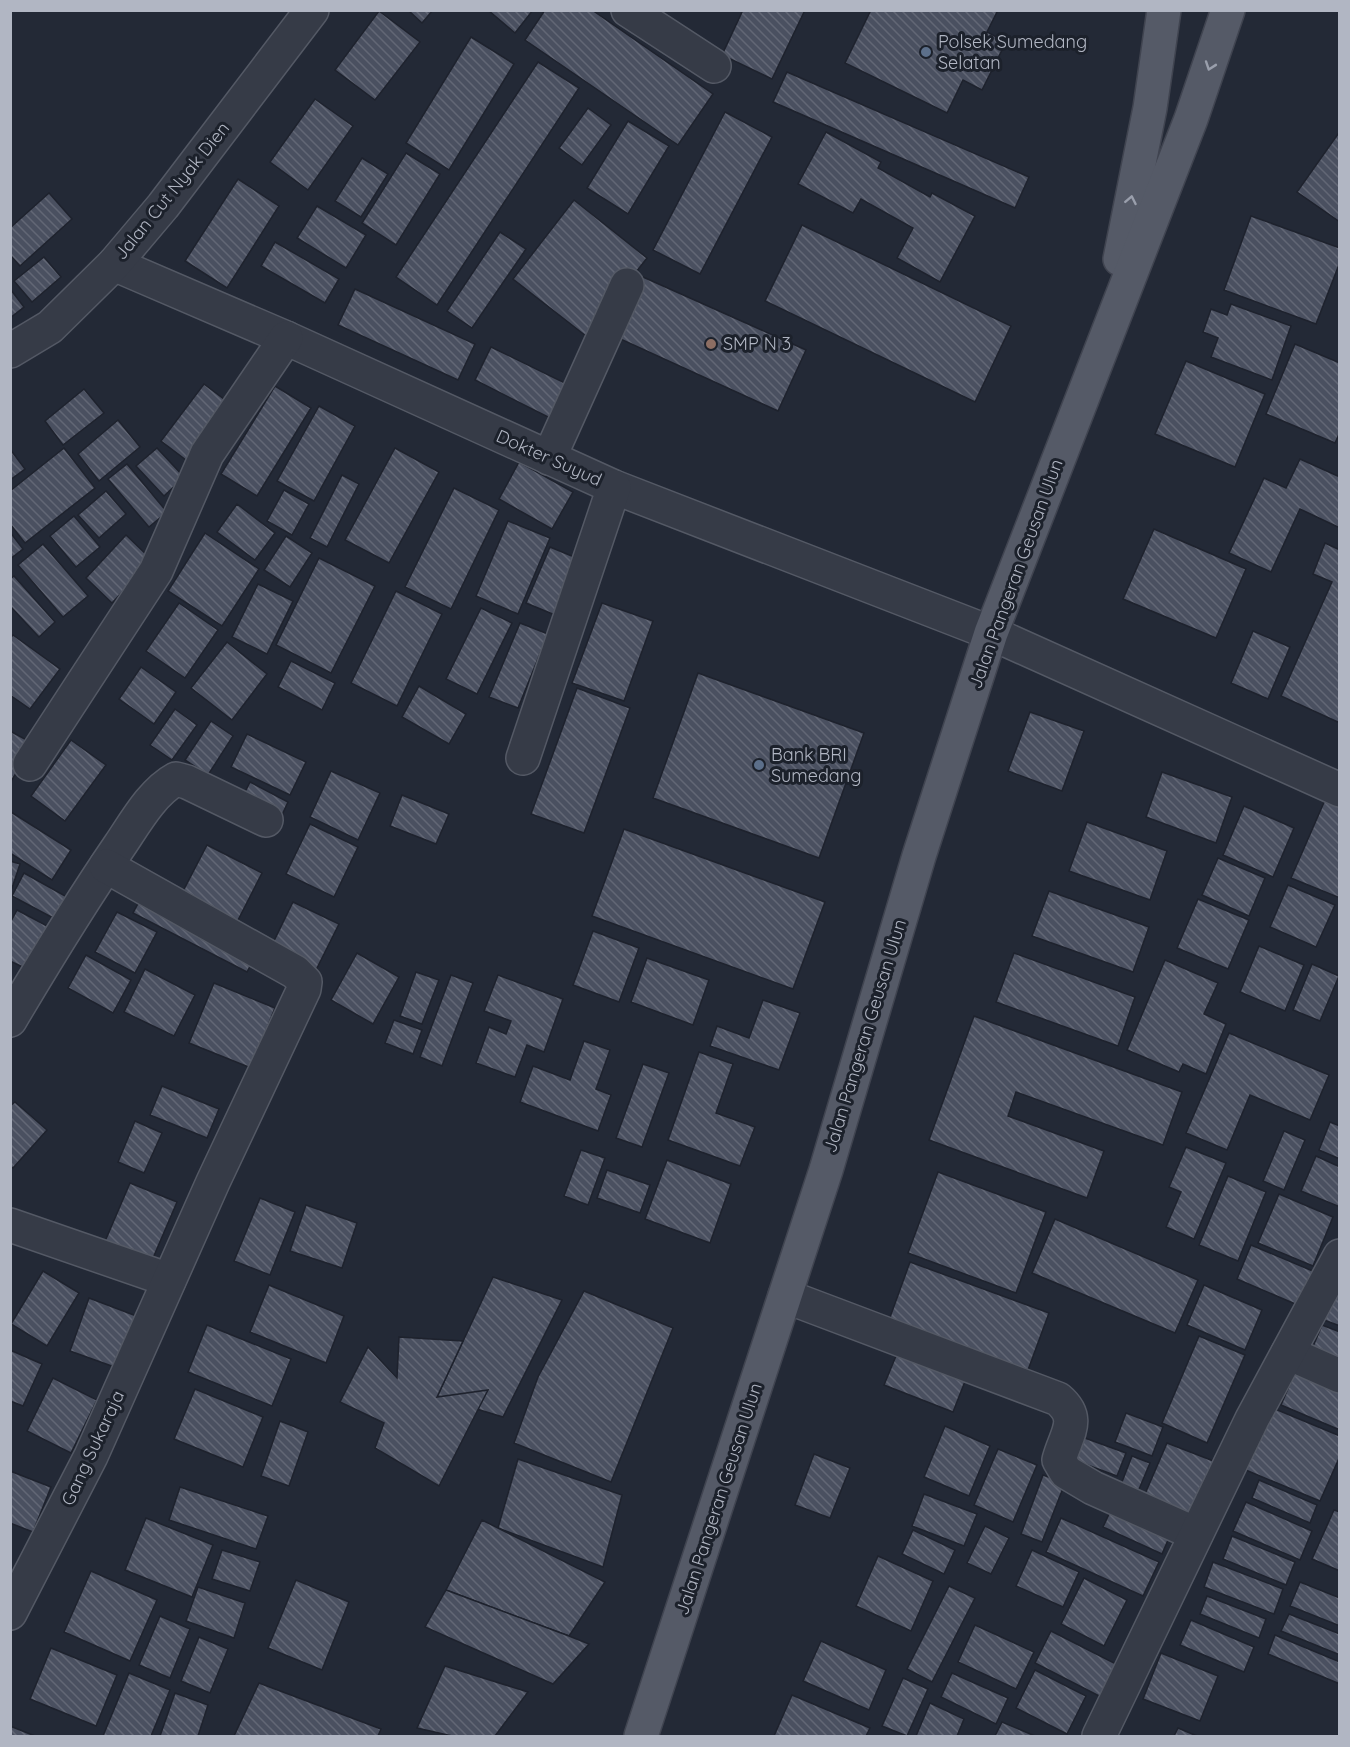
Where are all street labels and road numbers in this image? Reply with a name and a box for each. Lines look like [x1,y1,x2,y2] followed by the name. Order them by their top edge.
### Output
[109,117,234,264] street label: Jalan Cut Nyak Dien
[493,424,606,491] street label: Dokter Suyud
[963,456,1068,692] street label: Jalan Pangeran Geusan Ulun
[818,916,911,1155] street label: Jalan Pangeran Geusan Ulun
[670,1380,767,1618] street label: Jalan Pangeran Geusan Ulun
[56,1387,129,1509] street label: Gang Sukaraja

